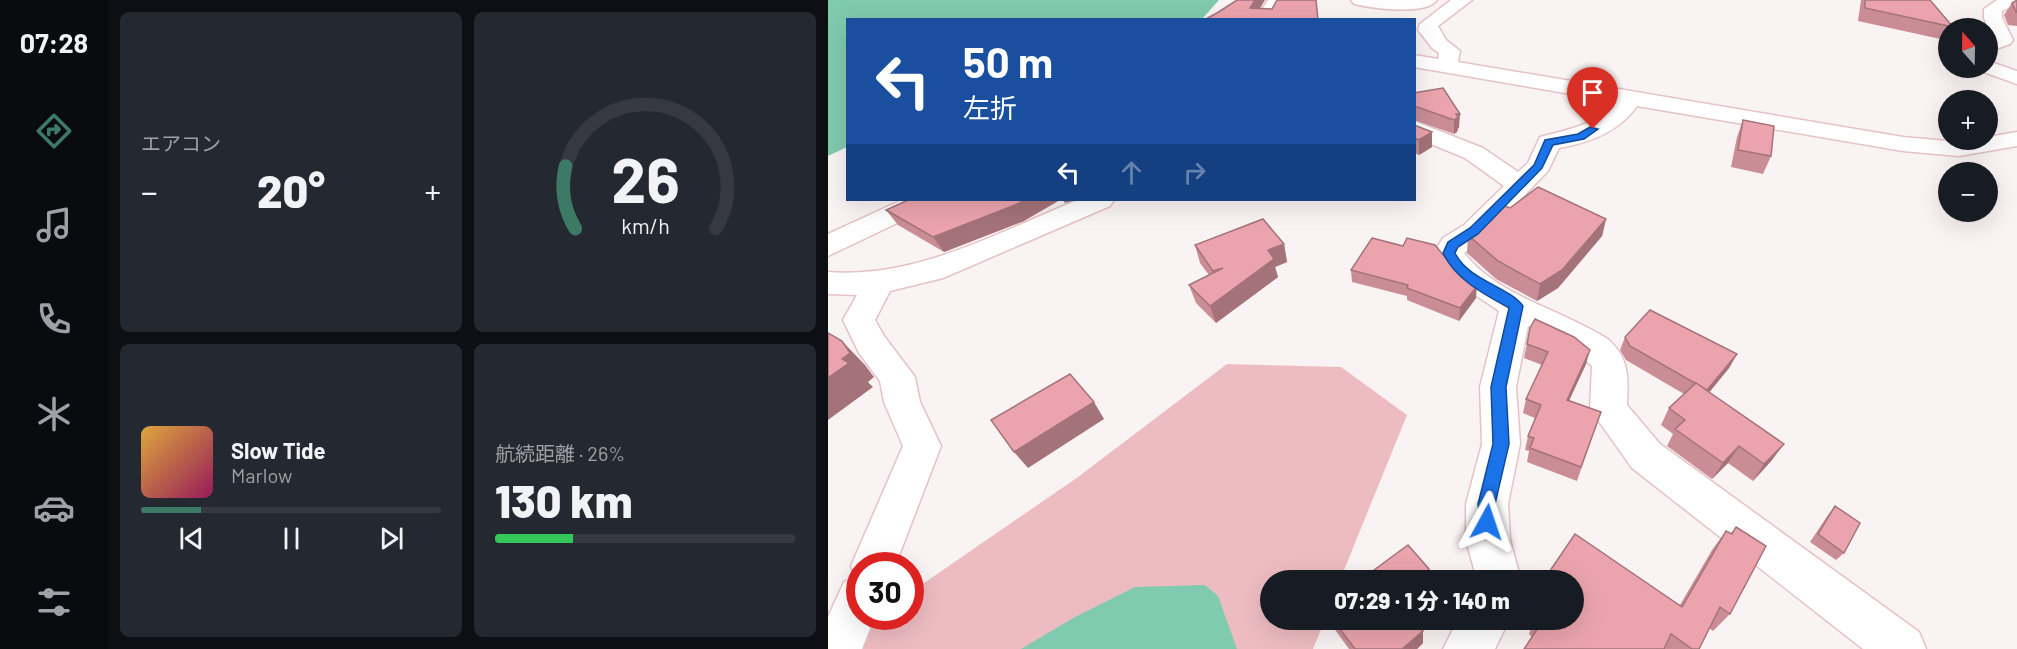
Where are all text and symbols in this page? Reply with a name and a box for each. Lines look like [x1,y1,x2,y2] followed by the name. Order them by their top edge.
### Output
[1938,18,1998,78] north arrow
[1938,18,1998,222] map controls
[20,26,88,58] text: 07:28
[963,36,1053,86] text: 50 m
[864,42,942,120] icon: left
[1567,67,1618,129] pin
[1576,76,1609,109] icon: arrive
[1938,90,1998,150] button: +
[963,91,1017,123] text: 左折
[33,110,75,152] icon: directions
[141,131,221,155] text: エアコン
[611,141,679,215] text: 26
[1052,156,1085,189] icon: left
[1115,156,1148,189] icon: ahead
[1178,156,1211,189] icon: right
[1938,162,1998,222] button: −
[257,163,325,217] text: 20°
[141,171,158,211] text: −
[425,171,441,211] text: +
[33,204,75,246] icon: music
[621,213,669,238] text: km/h
[33,298,75,340] icon: phone
[33,393,75,435] icon: climate
[231,437,326,463] text: Slow Tide
[495,441,625,465] text: 航続距離 · 26%
[231,463,292,487] text: Marlow
[495,473,633,527] text: 130 km
[33,487,75,529] icon: car
[1455,490,1519,554] position arrow
[175,522,208,555] icon: previous
[275,522,308,555] icon: pause
[375,522,408,555] icon: next
[846,552,924,630] speed limit sign: 30
[33,581,75,623] icon: filters
[1334,587,1510,613] text: 07:29 · 1 分 · 140 m

